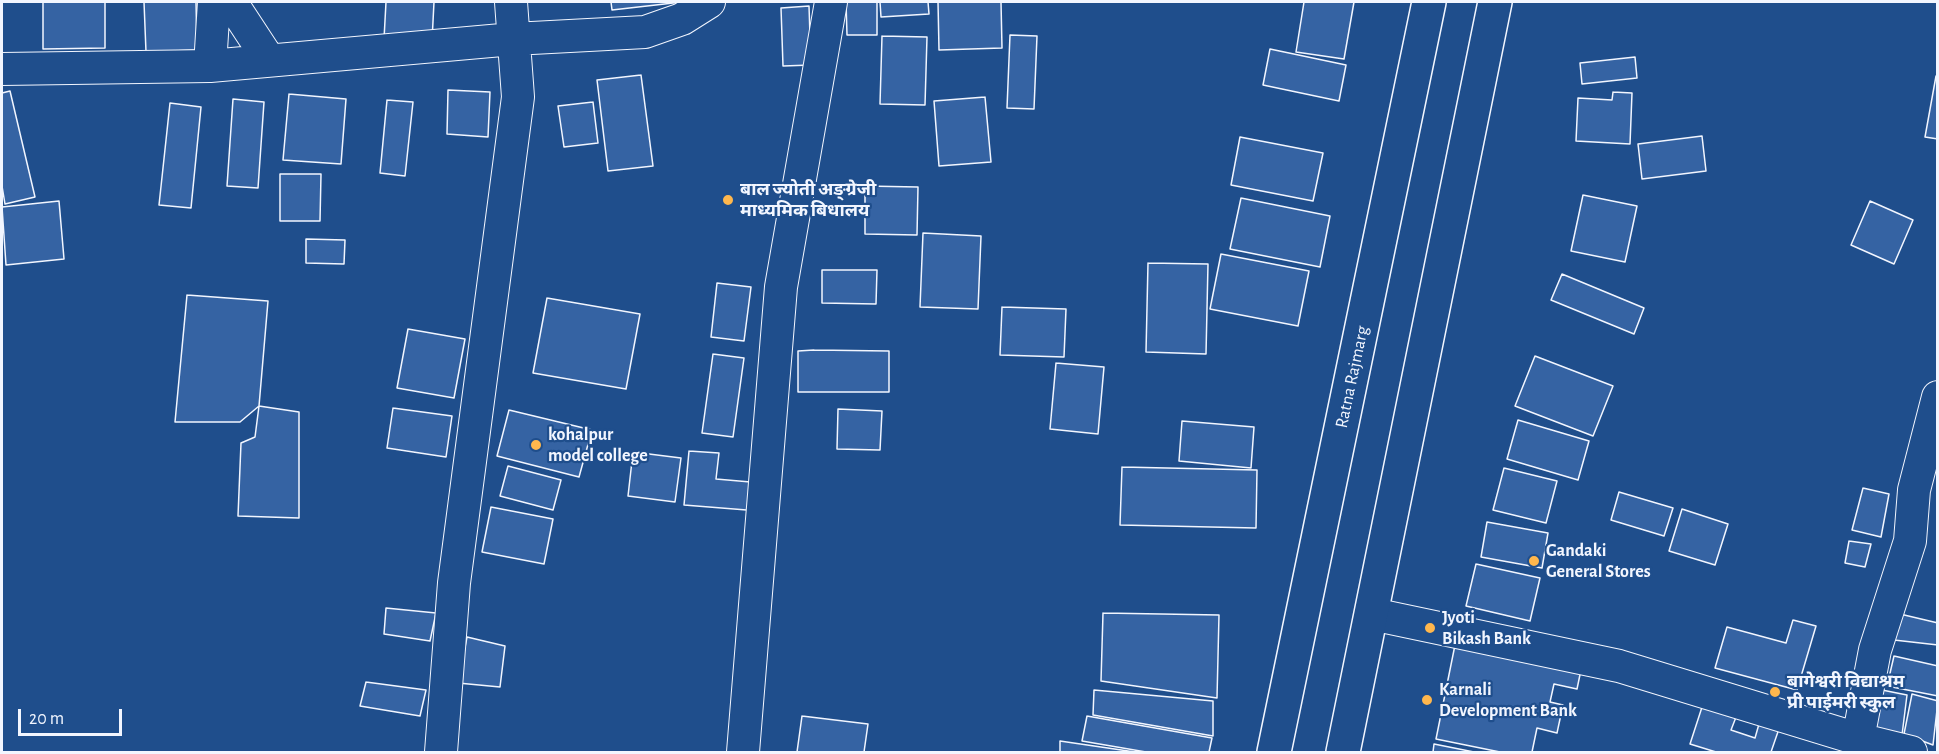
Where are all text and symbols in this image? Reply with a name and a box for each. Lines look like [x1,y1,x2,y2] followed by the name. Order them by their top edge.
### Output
[740,179,876,222] place label: बाल ज्योती अङ्ग्रेजी माध्यमिक बिधालय
[721,193,735,207] marker: बाल ज्योती अङ्ग्रेजी माध्यमिक बिधालय
[1331,324,1373,430] street label: Ratna Rajmarg
[548,424,648,466] place label: kohalpur model college
[529,438,543,452] marker: kohalpur model college
[1546,540,1651,582] place label: Gandaki General Stores
[1527,554,1541,568] marker: Gandaki General Stores
[1442,607,1531,650] place label: Jyoti Bikash Bank
[1423,621,1437,635] marker: Jyoti Bikash Bank
[1787,671,1905,714] place label: बागेश्वरी विद्याश्रम प्री पाईमरी स्कुल
[1439,679,1577,722] place label: Karnali Development Bank
[1768,685,1782,699] marker: बागेश्वरी विद्याश्रम प्री पाईमरी स्कुल
[1420,693,1434,707] marker: Karnali Development Bank
[21,697,124,735] scale bar
[29,710,64,728] text: 20 m

